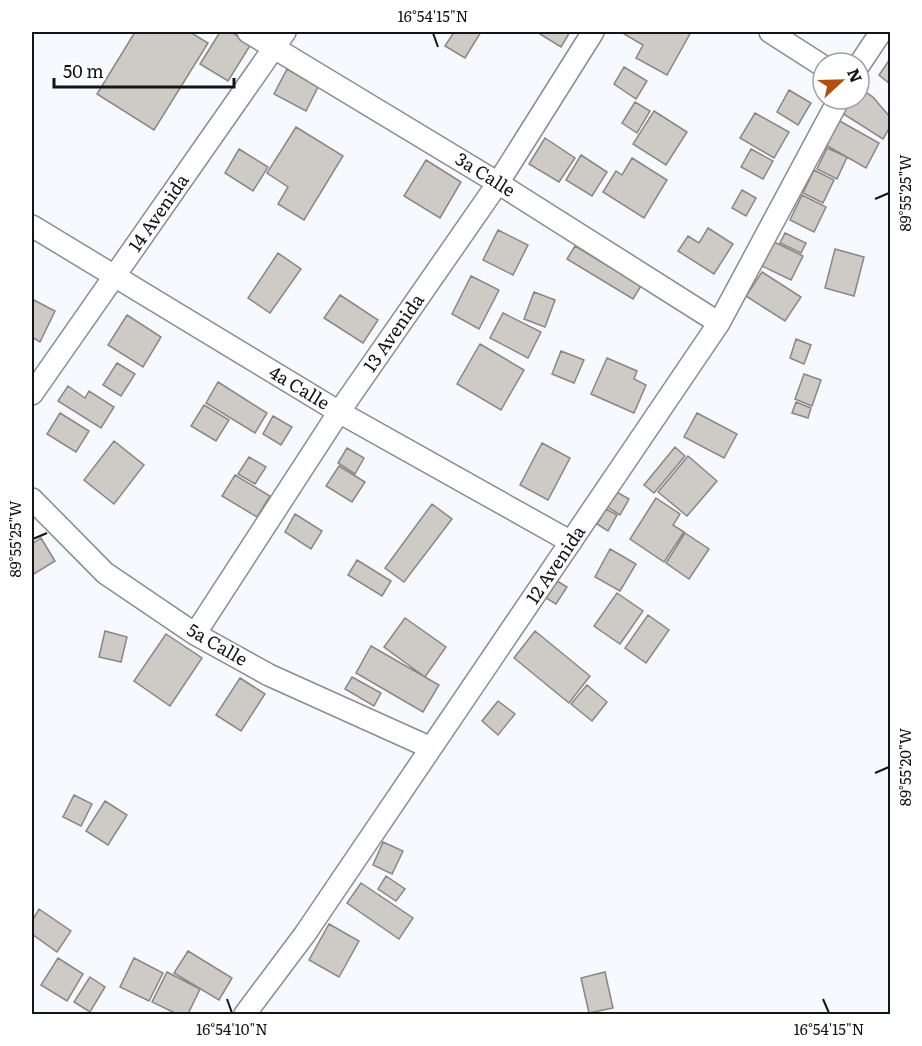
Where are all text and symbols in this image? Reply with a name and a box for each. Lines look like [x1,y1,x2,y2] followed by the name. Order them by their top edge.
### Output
[398,4,468,27] text: 16°54'15"N
[54,51,234,89] scale bar
[811,51,871,111] north arrow
[63,57,104,84] text: 50 m
[842,64,869,86] text: N
[450,145,521,203] street label: 3a Calle
[893,154,916,232] text: 89°55'25"W
[121,167,195,257] street label: 14 Avenida
[356,287,430,377] street label: 13 Avenida
[264,358,335,415] street label: 4a Calle
[3,500,26,578] text: 89°55'25"W
[518,519,591,609] street label: 12 Avenida
[183,616,253,672] street label: 5a Calle
[893,727,916,806] text: 89°55'20"W
[196,1017,268,1040] text: 16°54'10"N
[794,1017,864,1040] text: 16°54'15"N

